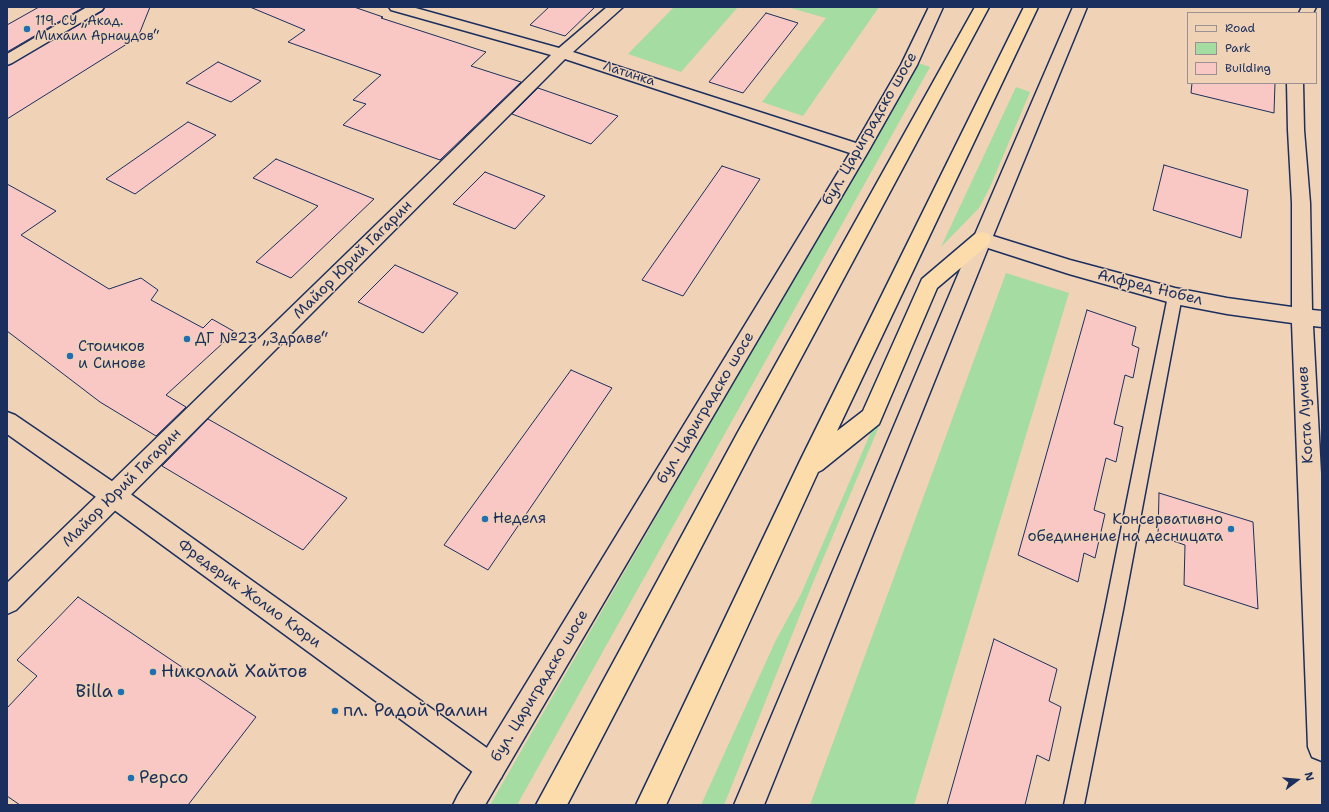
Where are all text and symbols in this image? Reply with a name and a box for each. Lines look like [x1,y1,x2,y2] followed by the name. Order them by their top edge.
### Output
[1187,12,1317,84] legend
[35,14,159,45] place label: 119. СУ „Акад. Михаил Арнаудов“
[1225,20,1255,36] text: Road
[22,24,32,34] marker: 119. СУ „Акад. Михаил Арнаудов“
[1225,40,1251,56] text: Park
[819,49,921,209] street label: бул. Цариградско шосе
[601,58,657,90] street label: Латинка
[1225,60,1271,76] text: Building
[290,197,416,323] street label: Майор Юрий Гагарин
[1095,266,1205,310] street label: Алфред Нобел
[653,329,759,487] street label: бул. Цариградско шосе
[195,330,328,348] place label: ДГ №23 „Здраве“
[182,334,192,344] marker: ДГ №23 „Здраве“
[78,338,146,373] place label: Стоичков и Синове
[65,351,75,361] marker: Стоичков и Синове
[1294,366,1318,464] street label: Коста Лулчев
[59,425,185,551] street label: Майор Юрий Гагарин
[493,510,546,528] place label: Неделя
[1027,511,1223,546] place label: Консервативно обединение на десницата
[480,514,490,524] marker: Неделя
[1226,524,1236,534] marker: Консервативно обединение на десницата
[174,536,324,652] street label: Фредерик Жолио Кюри
[487,607,593,765] street label: бул. Цариградско шосе
[161,661,307,683] place label: Николай Хайтов
[148,667,158,677] marker: Николай Хайтов
[75,681,113,703] place label: Billa
[116,687,126,697] marker: Billa
[343,700,488,722] place label: пл. Радой Ралин
[330,706,340,716] marker: пл. Радой Ралин
[1277,760,1317,800] north arrow
[139,767,189,789] place label: Pepco
[1301,770,1317,783] text: N
[126,773,136,783] marker: Pepco

